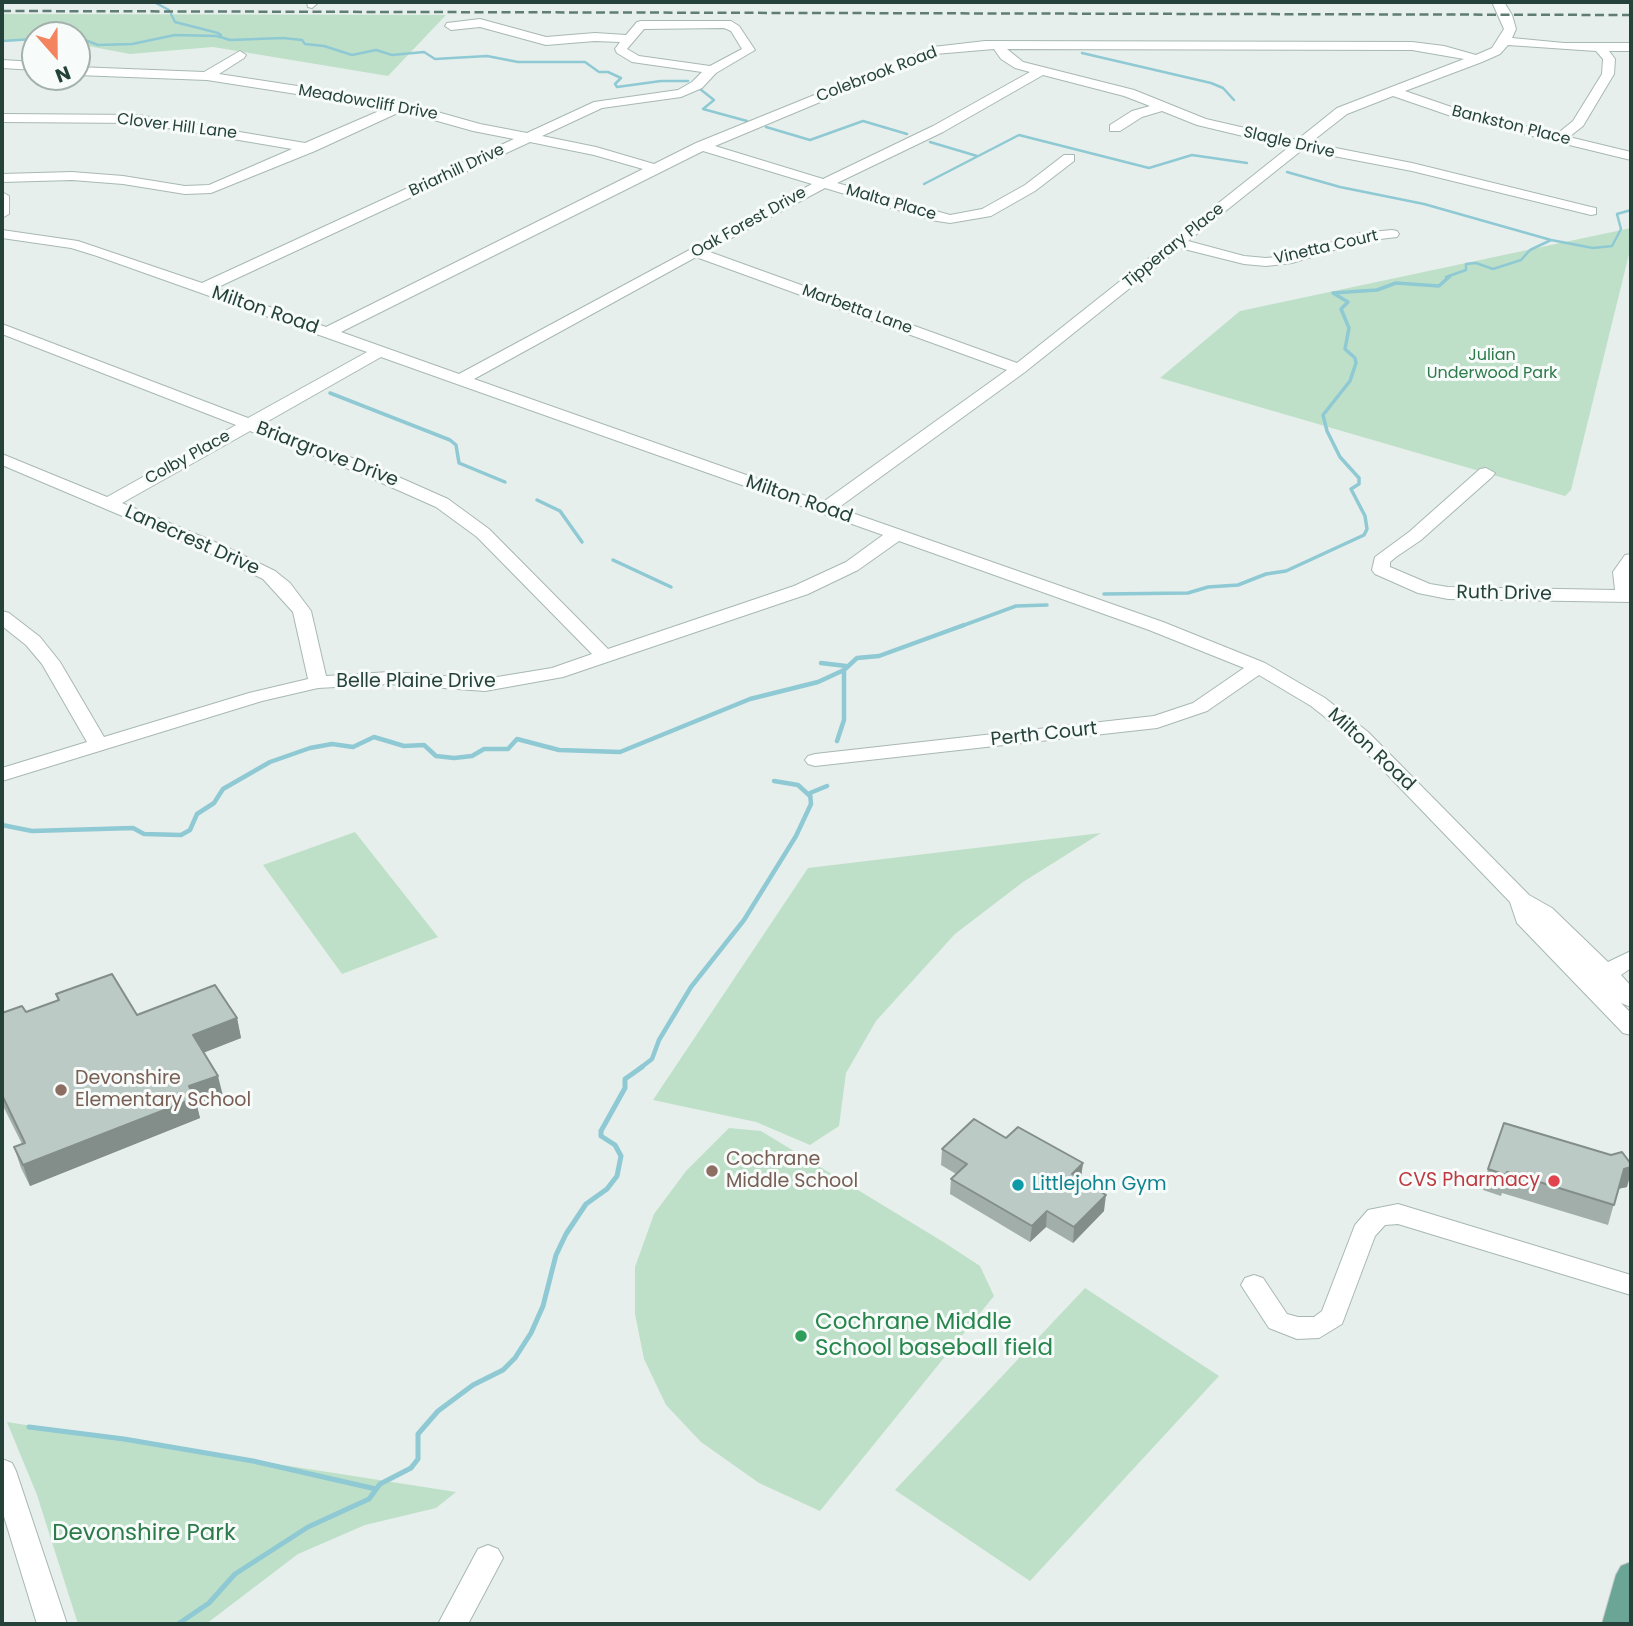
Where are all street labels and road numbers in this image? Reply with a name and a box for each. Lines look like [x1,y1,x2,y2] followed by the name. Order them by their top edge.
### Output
[814,43,940,107] street label: Colebrook Road
[297,81,439,125] street label: Meadowcliff Drive
[1450,102,1572,150] street label: Bankston Place
[116,110,238,144] street label: Clover Hill Lane
[1241,123,1337,163] street label: Slagle Drive
[406,141,508,201] street label: Briarhill Drive
[844,181,938,225] street label: Malta Place
[688,183,810,263] street label: Oak Forest Drive
[1120,200,1228,292] street label: Tipperary Place
[1272,227,1380,269] street label: Vinetta Court
[799,281,915,339] street label: Marbetta Lane
[209,282,321,340] street label: Milton Road
[253,417,401,493] street label: Briargrove Drive
[142,427,234,489] street label: Colby Place
[743,471,855,529] street label: Milton Road
[121,501,263,581] street label: Lanecrest Drive
[1456,582,1552,606] street label: Ruth Drive
[336,671,496,693] street label: Belle Plaine Drive
[1322,704,1420,796] street label: Milton Road
[990,718,1098,752] street label: Perth Court

